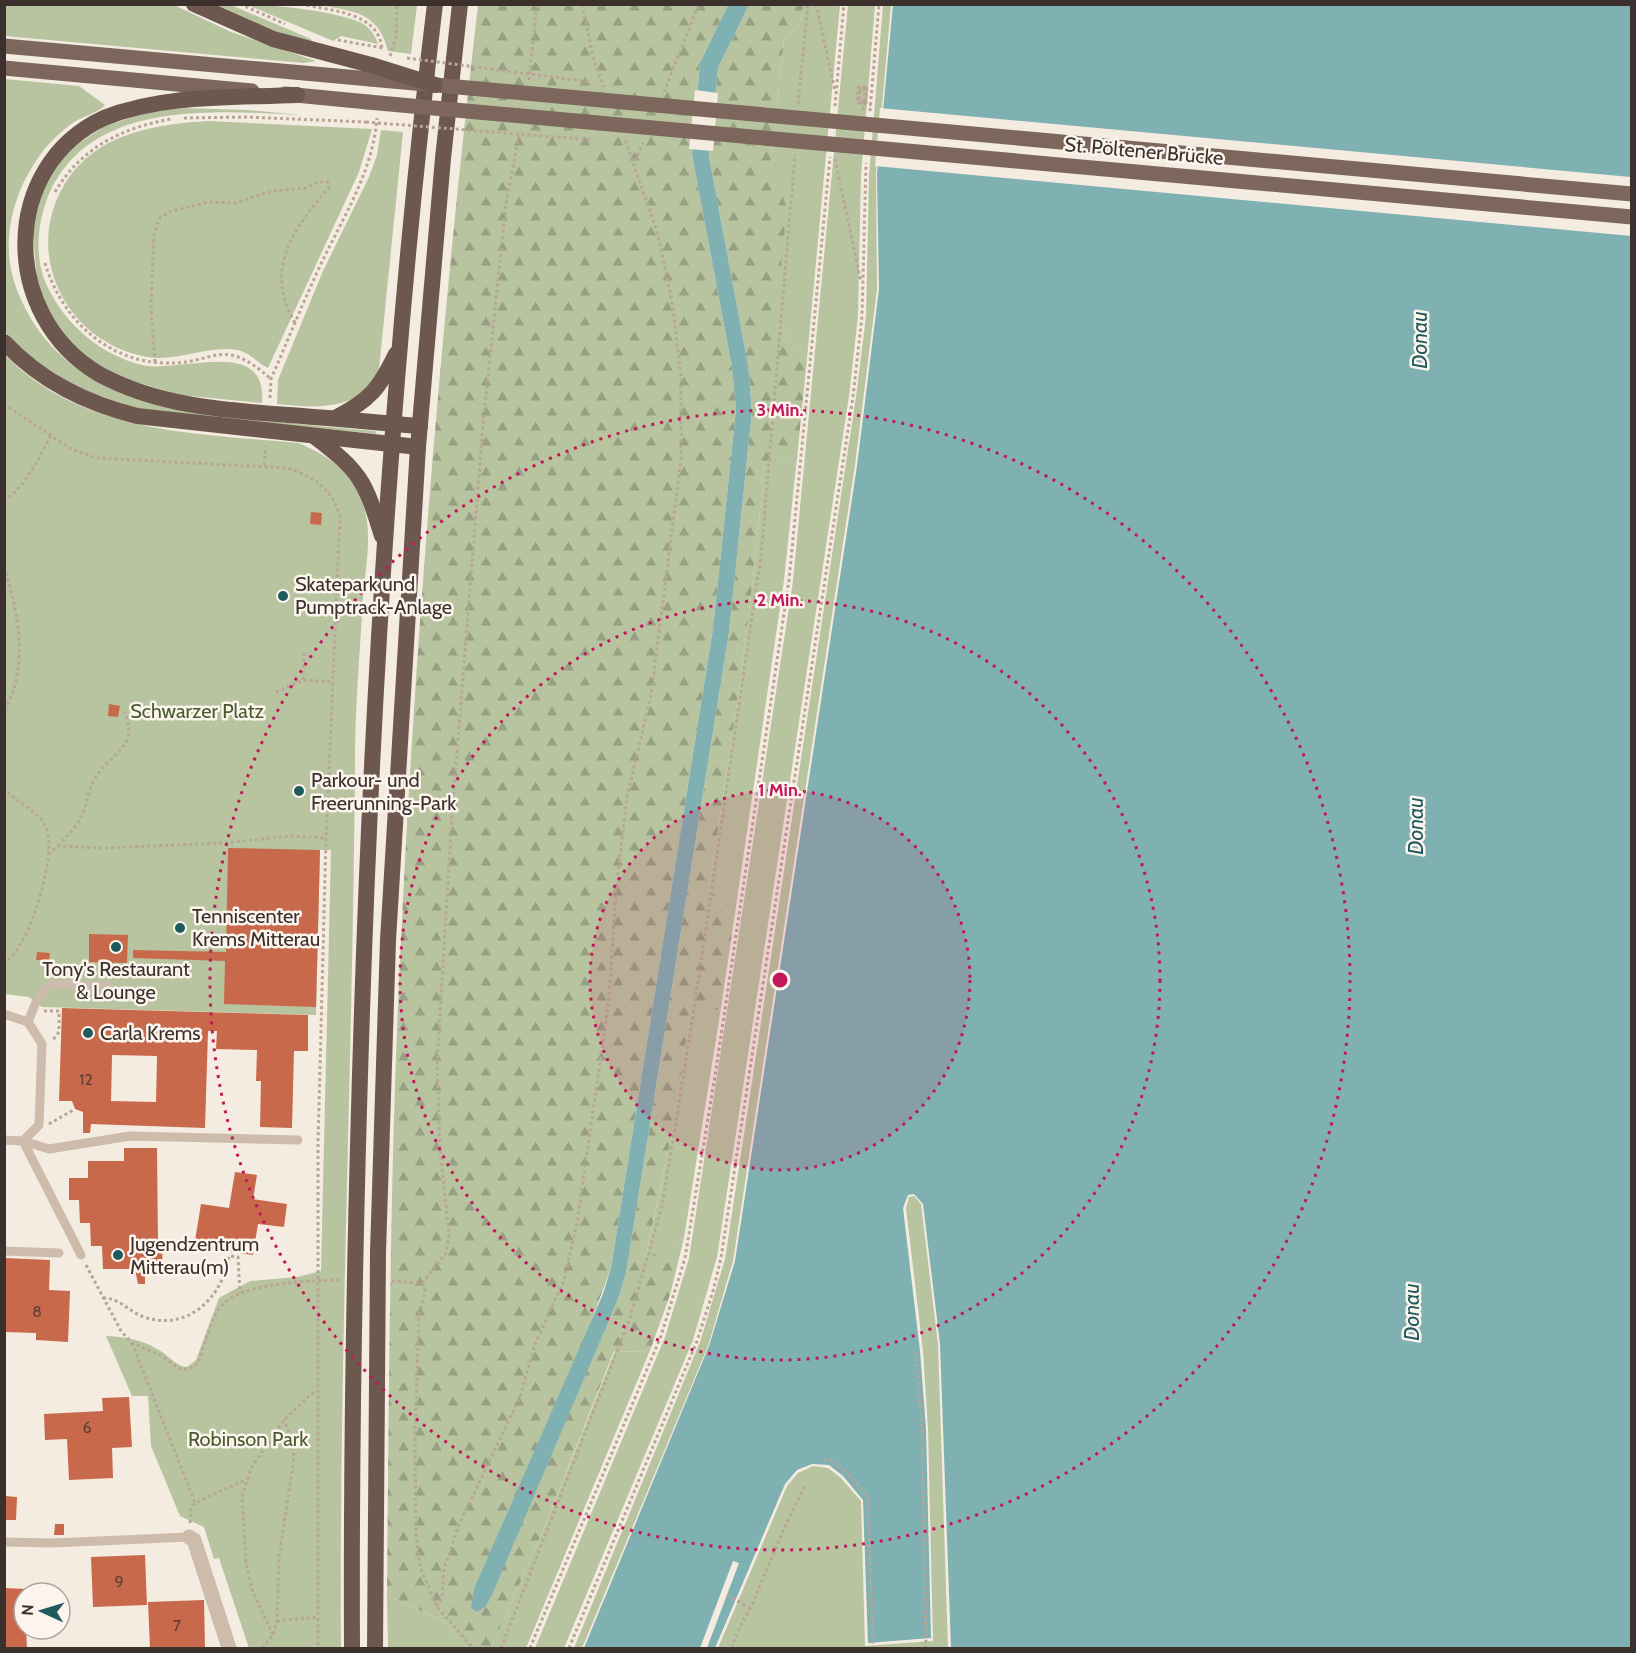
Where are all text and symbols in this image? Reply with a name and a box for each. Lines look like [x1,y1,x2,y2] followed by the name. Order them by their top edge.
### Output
[1064,132,1224,170] street label: St. Pöltener Brücke
[1407,311,1432,369] water label: Donau
[757,399,803,421] text: 3 Min.
[295,572,452,619] place label: Skatepark und Pumptrack-Anlage
[276,589,290,603] marker: Skatepark und Pumptrack-Anlage
[757,589,803,611] text: 2 Min.
[130,699,264,723] park label: Schwarzer Platz
[311,768,456,815] place label: Parkour- und Freerunning-Park
[758,779,802,801] text: 1 Min.
[292,784,306,798] marker: Parkour- und Freerunning-Park
[1403,797,1428,855] water label: Donau
[192,904,320,951] place label: Tenniscenter Krems Mitterau
[173,921,187,935] marker: Tenniscenter Krems Mitterau
[109,940,123,954] marker: Tony's Restaurant & Lounge
[42,957,190,1004] place label: Tony's Restaurant & Lounge
[770,970,790,990] centre of rings
[100,1021,201,1045] place label: Carla Krems
[81,1026,95,1040] marker: Carla Krems
[79,1070,93,1089] house number: 12
[129,1232,259,1279] place label: Jugendzentrum Mitterau(m)
[111,1248,125,1262] marker: Jugendzentrum Mitterau(m)
[1399,1283,1424,1341] water label: Donau
[32,1302,42,1321] house number: 8
[82,1418,92,1437] house number: 6
[188,1427,308,1451] park label: Robinson Park
[114,1572,124,1591] house number: 9
[12,1581,72,1641] north arrow
[18,1604,37,1616] text: N
[173,1616,181,1635] house number: 7

